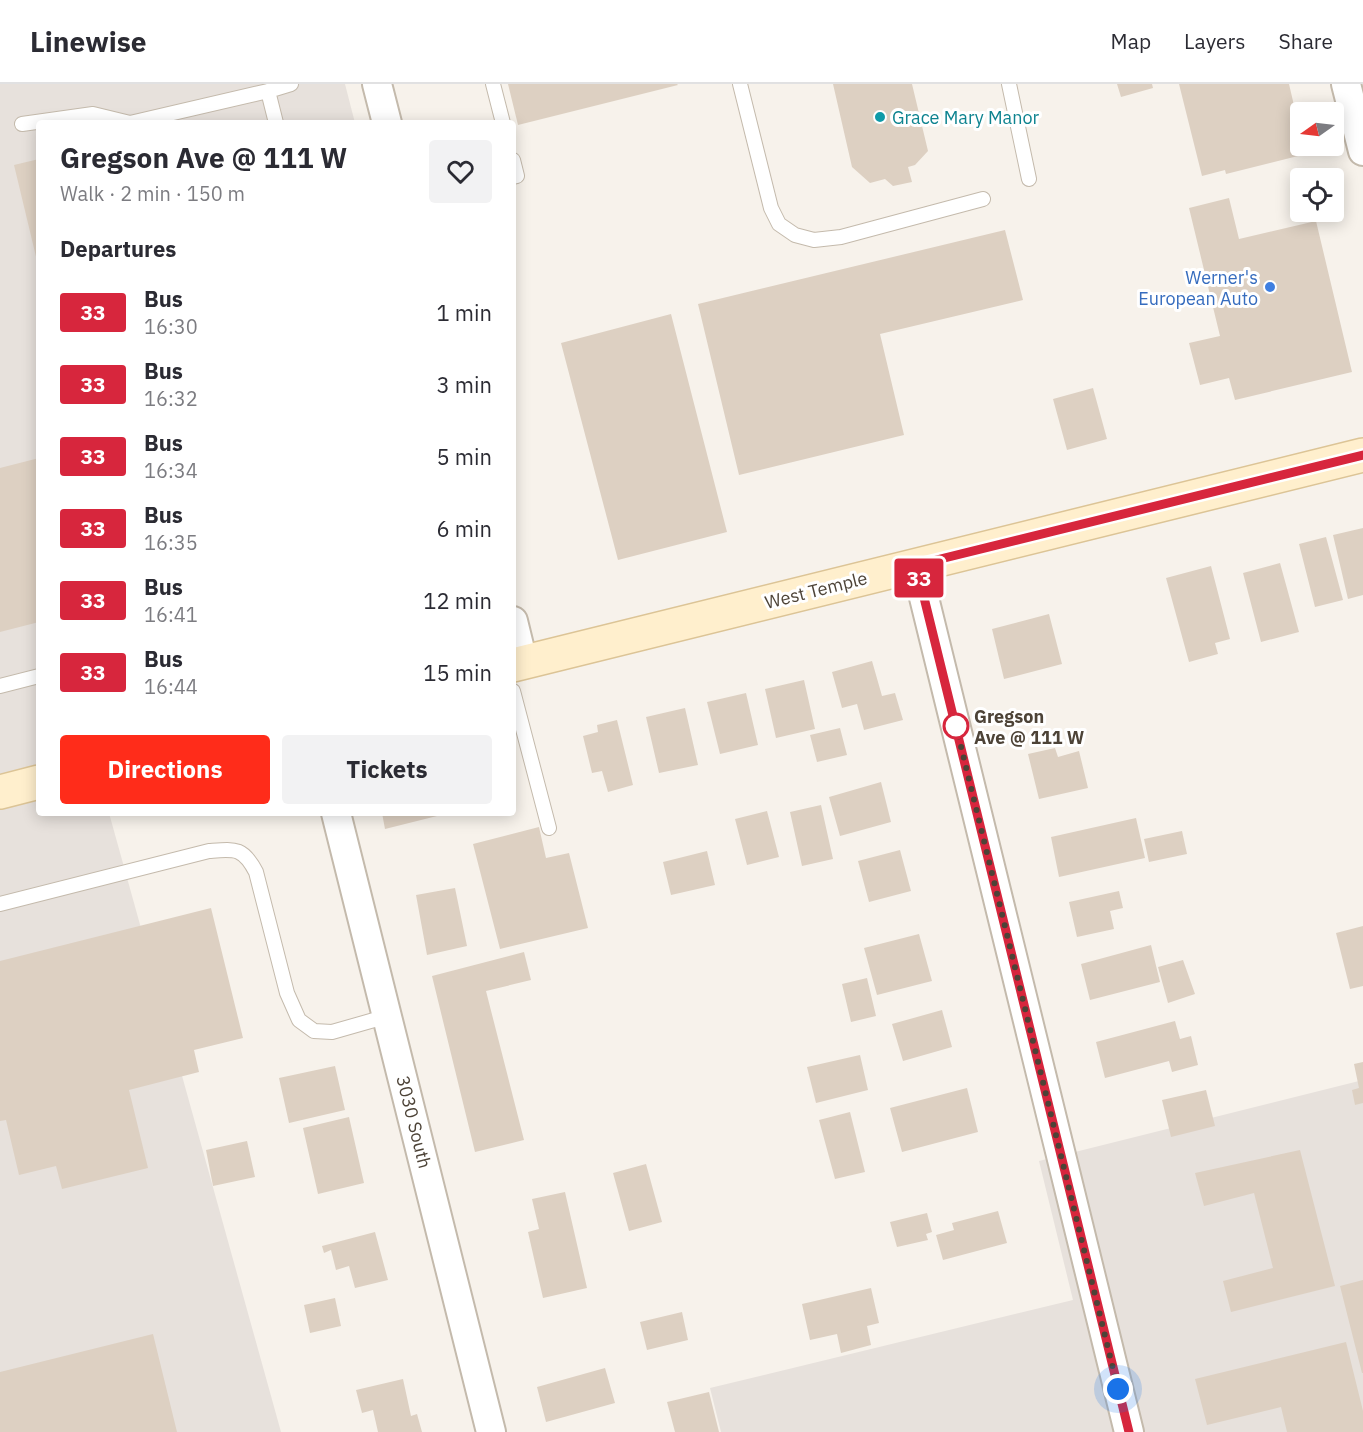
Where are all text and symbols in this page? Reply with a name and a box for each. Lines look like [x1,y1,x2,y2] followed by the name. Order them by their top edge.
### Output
[30,23,147,60] text: Linewise
[1111,27,1151,55] text: Map
[1184,27,1246,55] text: Layers
[1279,27,1333,55] text: Share
[1290,102,1344,156] north arrow
[1290,102,1344,222] map controls
[892,106,1040,129] place label: Grace Mary Manor
[873,110,887,124] marker: Grace Mary Manor
[60,139,347,176] text: Gregson Ave @ 111 W
[429,140,492,203] button: heart
[1290,168,1344,222] button: locate
[60,180,245,207] text: Walk · 2 min · 150 m
[60,234,176,263] text: Departures
[1138,266,1258,310] place label: Werner's European Auto
[1263,280,1277,294] marker: Werner's European Auto
[144,284,183,313] text: Bus
[80,298,106,326] text: 33
[436,298,492,327] text: 1 min
[144,313,198,340] text: 16:30
[144,356,183,385] text: Bus
[80,370,106,398] text: 33
[436,370,492,399] text: 3 min
[144,385,198,412] text: 16:32
[144,428,183,457] text: Bus
[80,442,106,470] text: 33
[436,442,492,471] text: 5 min
[144,457,198,484] text: 16:34
[144,500,183,529] text: Bus
[80,514,106,542] text: 33
[436,514,492,543] text: 6 min
[144,529,198,556] text: 16:35
[892,558,946,598] line badge: 33
[906,564,932,592] text: 33
[762,566,870,614] street label: West Temple
[144,572,183,601] text: Bus
[80,586,106,614] text: 33
[423,586,492,615] text: 12 min
[144,601,198,628] text: 16:41
[144,644,183,673] text: Bus
[80,658,106,686] text: 33
[423,658,492,687] text: 15 min
[144,673,198,700] text: 16:44
[974,705,1084,749] place label: Gregson Ave @ 111 W
[943,713,969,739] marker: Gregson Ave @ 111 W
[60,735,270,804] button: Directions
[282,735,492,804] button: Tickets
[391,1073,437,1171] street label: 3030 South
[1103,1374,1133,1404] your location

